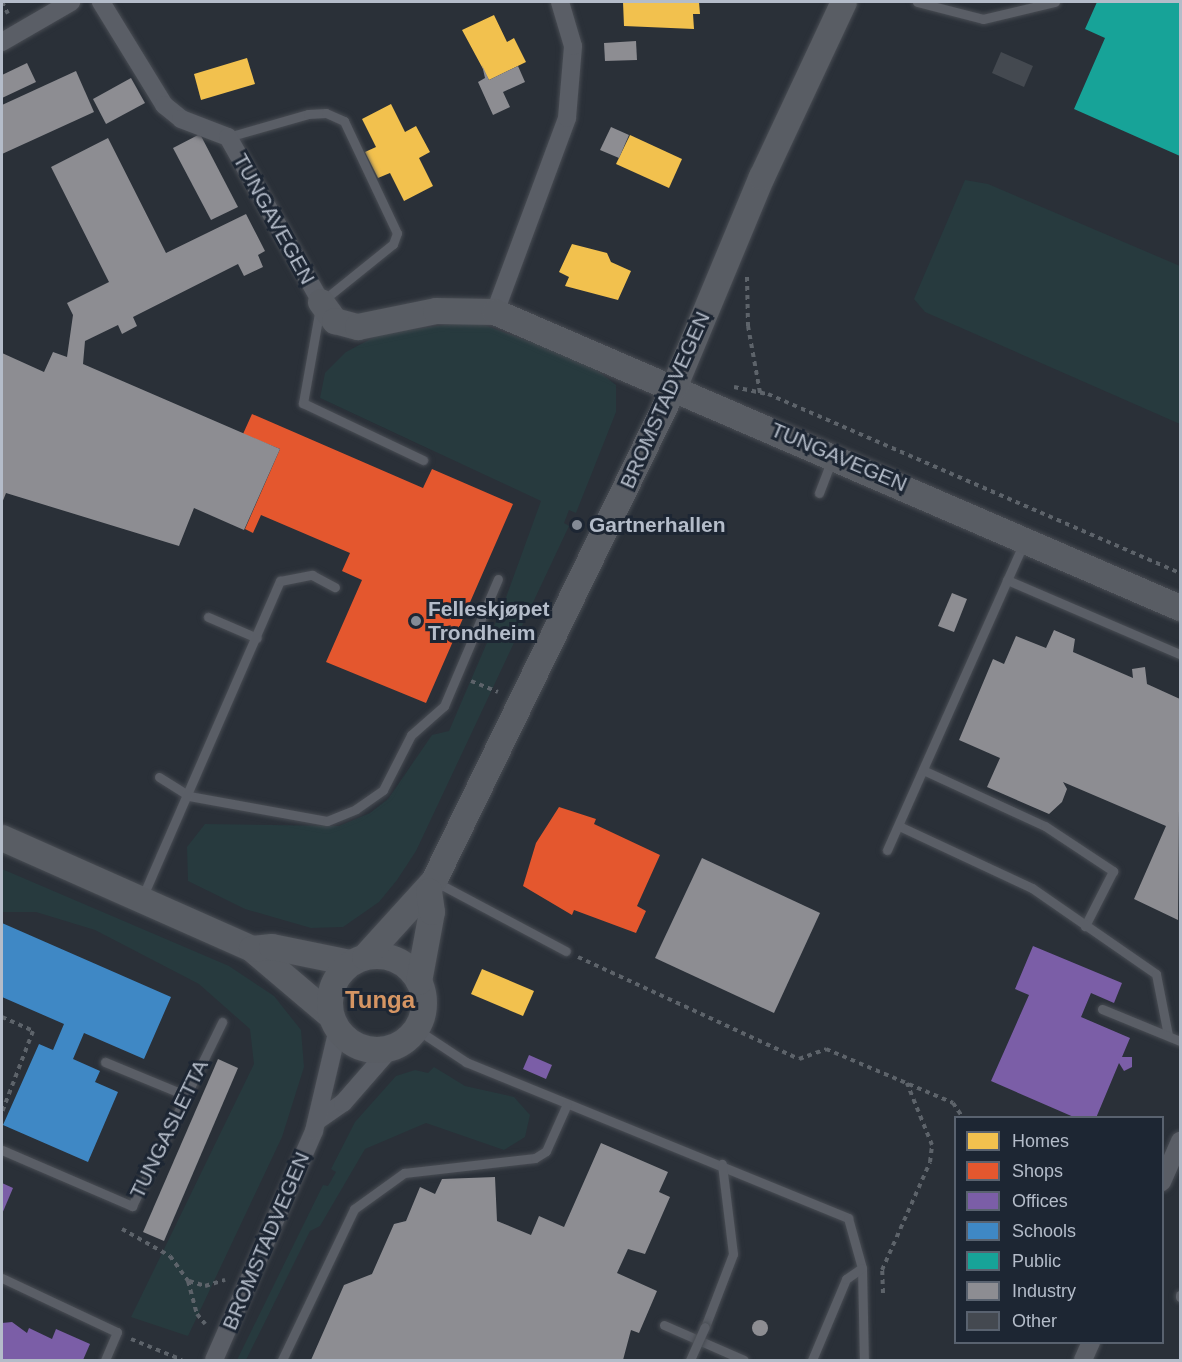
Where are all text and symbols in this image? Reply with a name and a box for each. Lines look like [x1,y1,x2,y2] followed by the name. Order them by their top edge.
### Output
[228,149,320,289] street label: TUNGAVEGEN
[615,308,715,492] street label: BROMSTADVEGEN
[767,417,911,497] street label: TUNGAVEGEN
[589,512,726,538] place label: Gartnerhallen
[570,518,584,532] marker: Gartnerhallen
[428,596,549,646] place label: Felleskjøpet Trondheim
[409,614,423,628] marker: Felleskjøpet Trondheim
[345,986,415,1014] district label: Tunga
[125,1055,213,1203] street label: TUNGASLETTA
[954,1116,1164,1344] legend
[1012,1131,1069,1151] text: Homes
[217,1148,315,1334] street label: BROMSTADVEGEN
[1012,1161,1063,1181] text: Shops
[1012,1191,1068,1211] text: Offices
[1012,1221,1076,1241] text: Schools
[1012,1251,1061,1271] text: Public
[1012,1281,1076,1301] text: Industry
[1012,1311,1057,1331] text: Other

